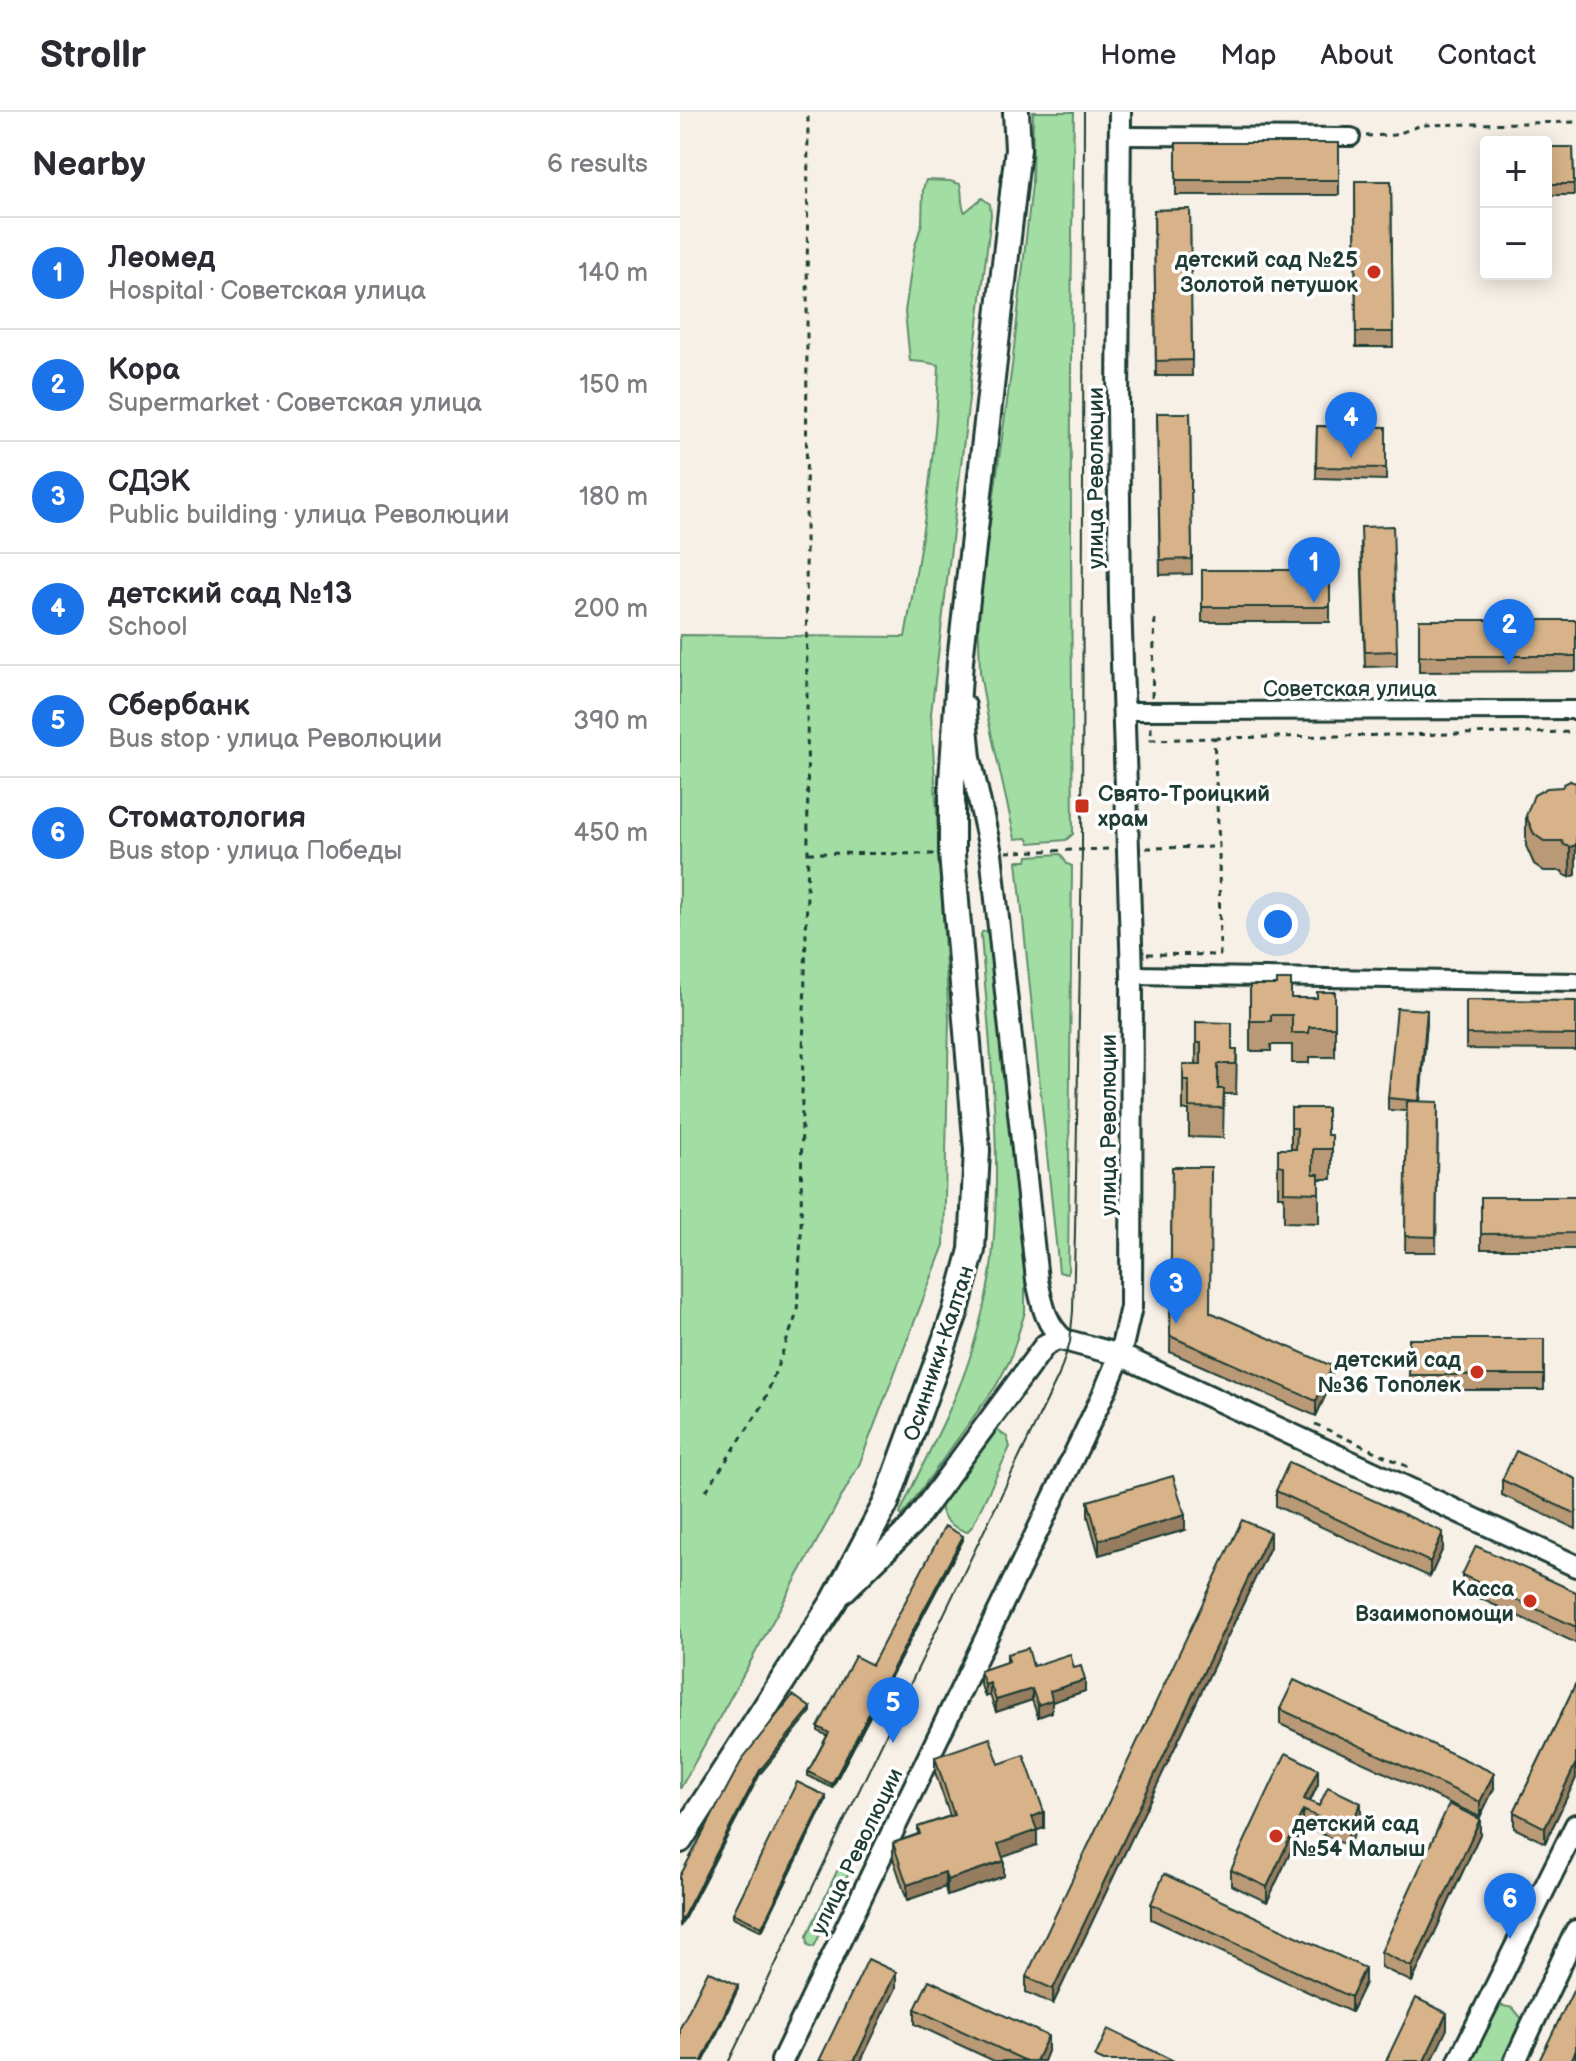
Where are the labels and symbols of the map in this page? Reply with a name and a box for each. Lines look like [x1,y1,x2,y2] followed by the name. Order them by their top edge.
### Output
[1174,247,1358,299] place label: детский сад №25 Золотой петушок
[1365,263,1383,281] marker: детский сад №25 Золотой петушок
[1083,387,1110,569] street label: улица Революции
[1325,392,1377,458] pin: 4
[1288,537,1340,603] pin: 1
[1483,599,1535,665] pin: 2
[1263,676,1437,703] street label: Советская улица
[1098,781,1270,833] place label: Свято-Троицкий храм
[1073,797,1091,815] marker: Свято-Троицкий храм
[1258,904,1298,944] your location
[1096,1034,1123,1216] street label: улица Революции
[1150,1258,1202,1324] pin: 3
[898,1262,981,1445] street label: Осинники-Калтан
[1318,1347,1462,1399] place label: детский сад №36 Тополек
[1468,1363,1486,1381] marker: детский сад №36 Тополек
[1355,1576,1514,1628] place label: Касса Взаимопомощи
[1521,1592,1539,1610] marker: Касса Взаимопомощи
[867,1677,919,1743] pin: 5
[805,1764,909,1939] street label: улица Революции
[1291,1811,1426,1863] place label: детский сад №54 Малыш
[1267,1827,1285,1845] marker: детский сад №54 Малыш
[1484,1873,1536,1939] pin: 6

